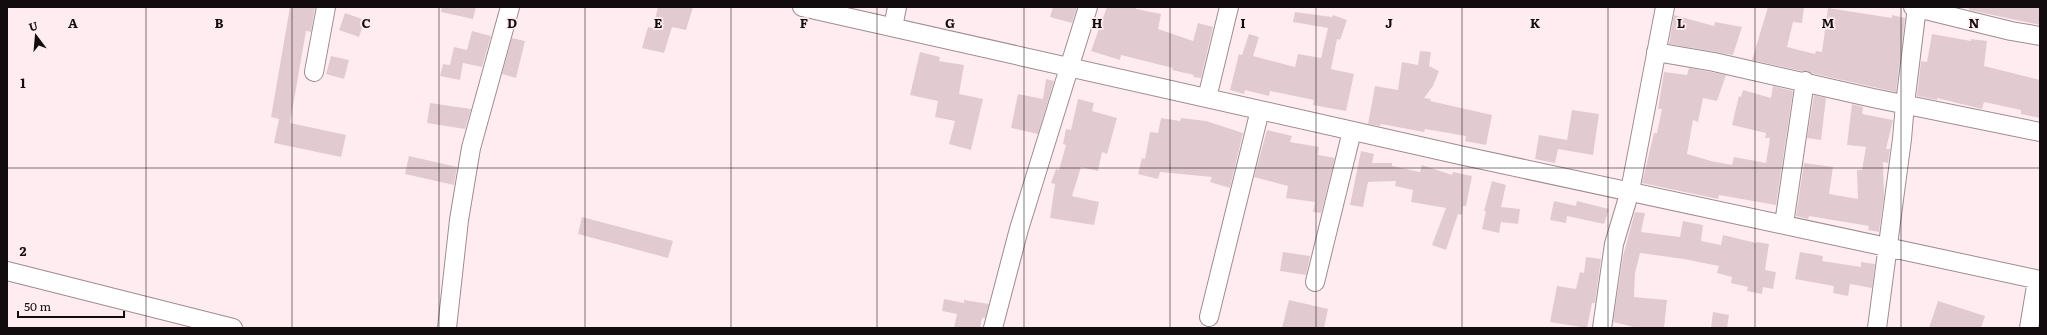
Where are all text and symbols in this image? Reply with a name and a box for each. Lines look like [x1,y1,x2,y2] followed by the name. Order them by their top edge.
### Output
[68,13,78,32] text: A
[215,13,224,32] text: B
[361,13,371,32] text: C
[507,13,517,32] text: D
[654,13,663,32] text: E
[800,13,808,32] text: F
[945,13,955,32] text: G
[1092,13,1103,32] text: H
[1240,13,1246,32] text: I
[1385,13,1393,32] text: J
[1530,13,1541,32] text: K
[1677,13,1685,32] text: L
[1822,13,1835,32] text: M
[1969,13,1980,32] text: N
[16,16,56,56] north arrow
[27,16,40,34] text: U
[20,73,26,92] text: 1
[20,241,27,260] text: 2
[18,293,124,319] scale bar
[24,297,51,315] text: 50 m

